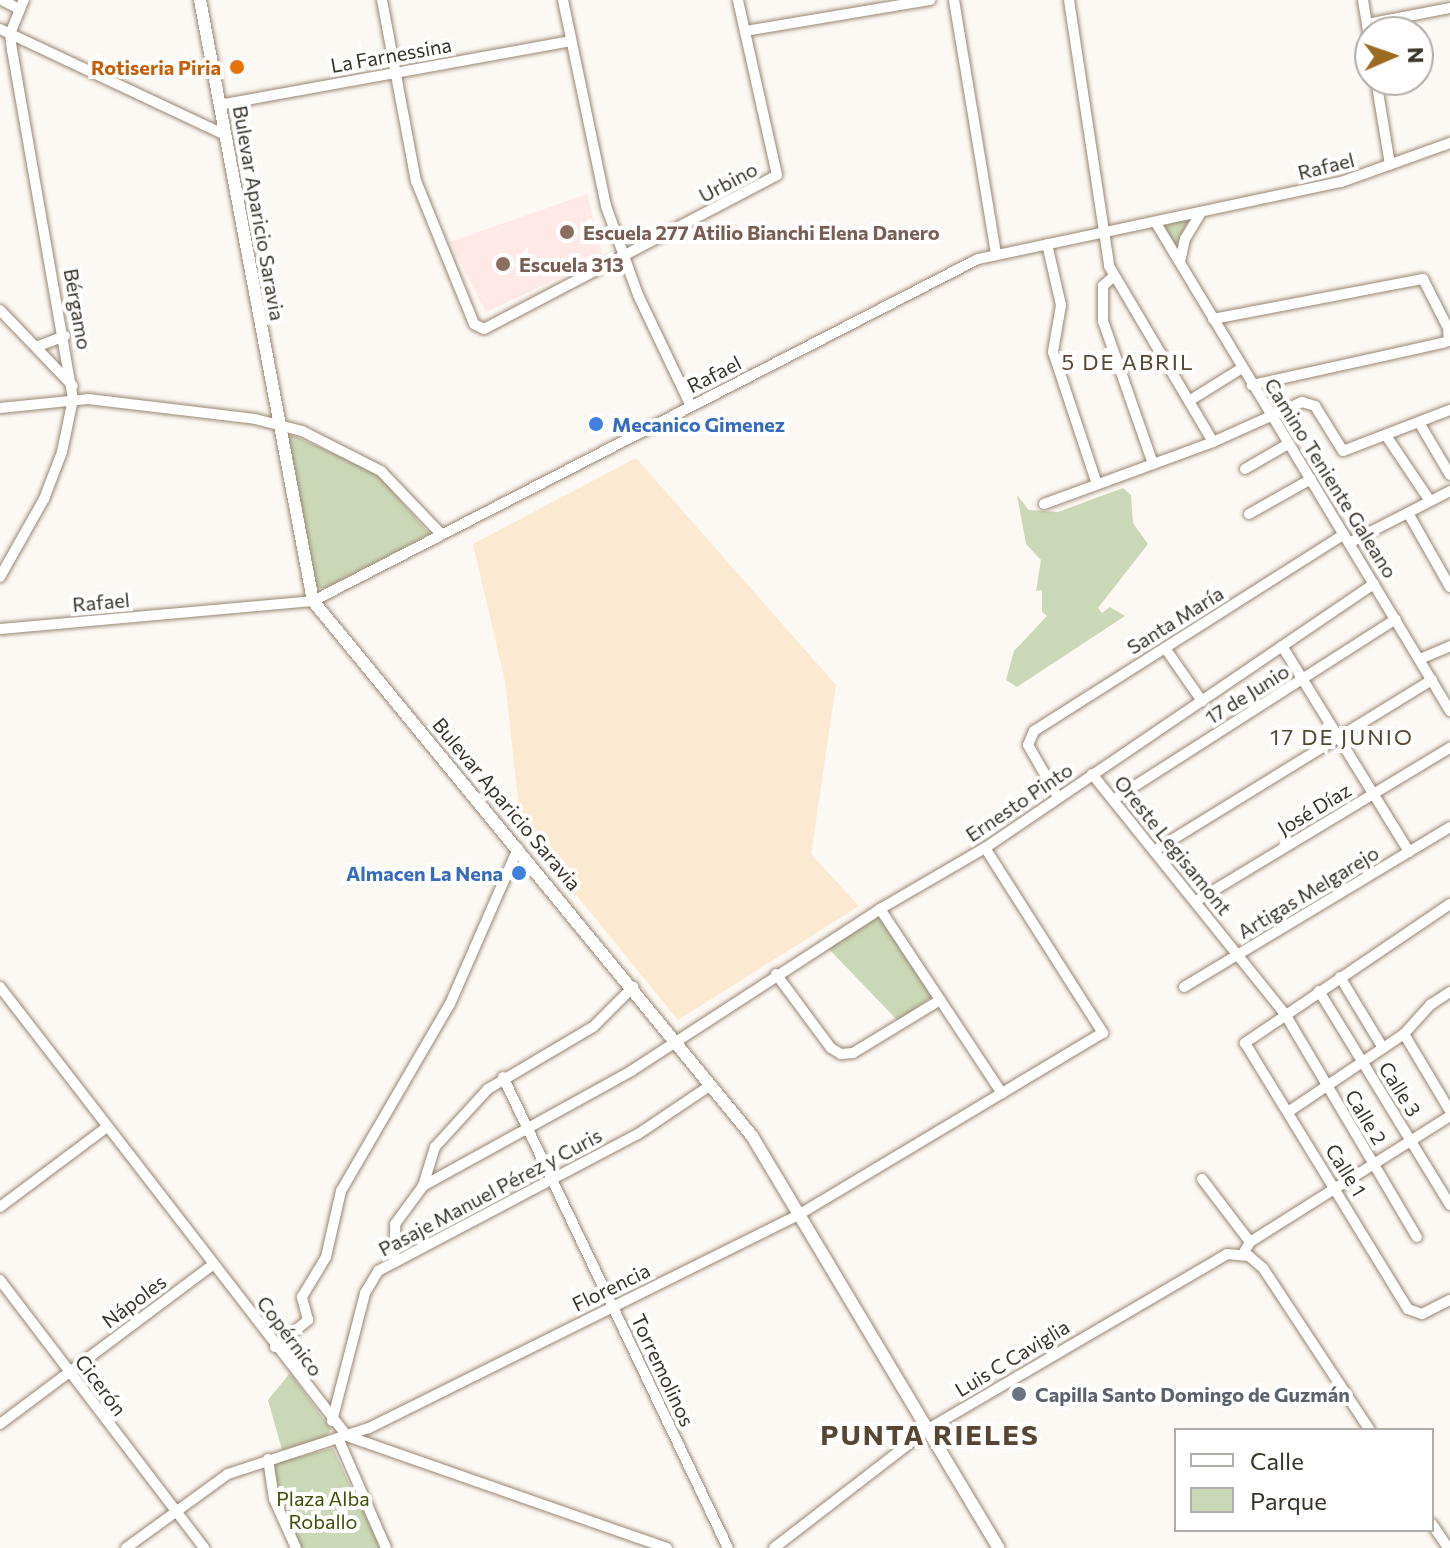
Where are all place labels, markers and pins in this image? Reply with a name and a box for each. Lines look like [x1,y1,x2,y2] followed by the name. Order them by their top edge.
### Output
[91,55,221,79] place label: Rotiseria Piria
[228,58,246,76] marker: Rotiseria Piria
[583,220,940,244] place label: Escuela 277 Atilio Bianchi Elena Danero
[558,223,576,241] marker: Escuela 277 Atilio Bianchi Elena Danero
[519,252,624,276] place label: Escuela 313
[494,255,512,273] marker: Escuela 313
[612,412,785,436] place label: Mecanico Gimenez
[587,415,605,433] marker: Mecanico Gimenez
[346,861,503,885] place label: Almacen La Nena
[510,864,528,882] marker: Almacen La Nena
[1035,1382,1350,1406] place label: Capilla Santo Domingo de Guzmán
[1010,1385,1028,1403] marker: Capilla Santo Domingo de Guzmán

